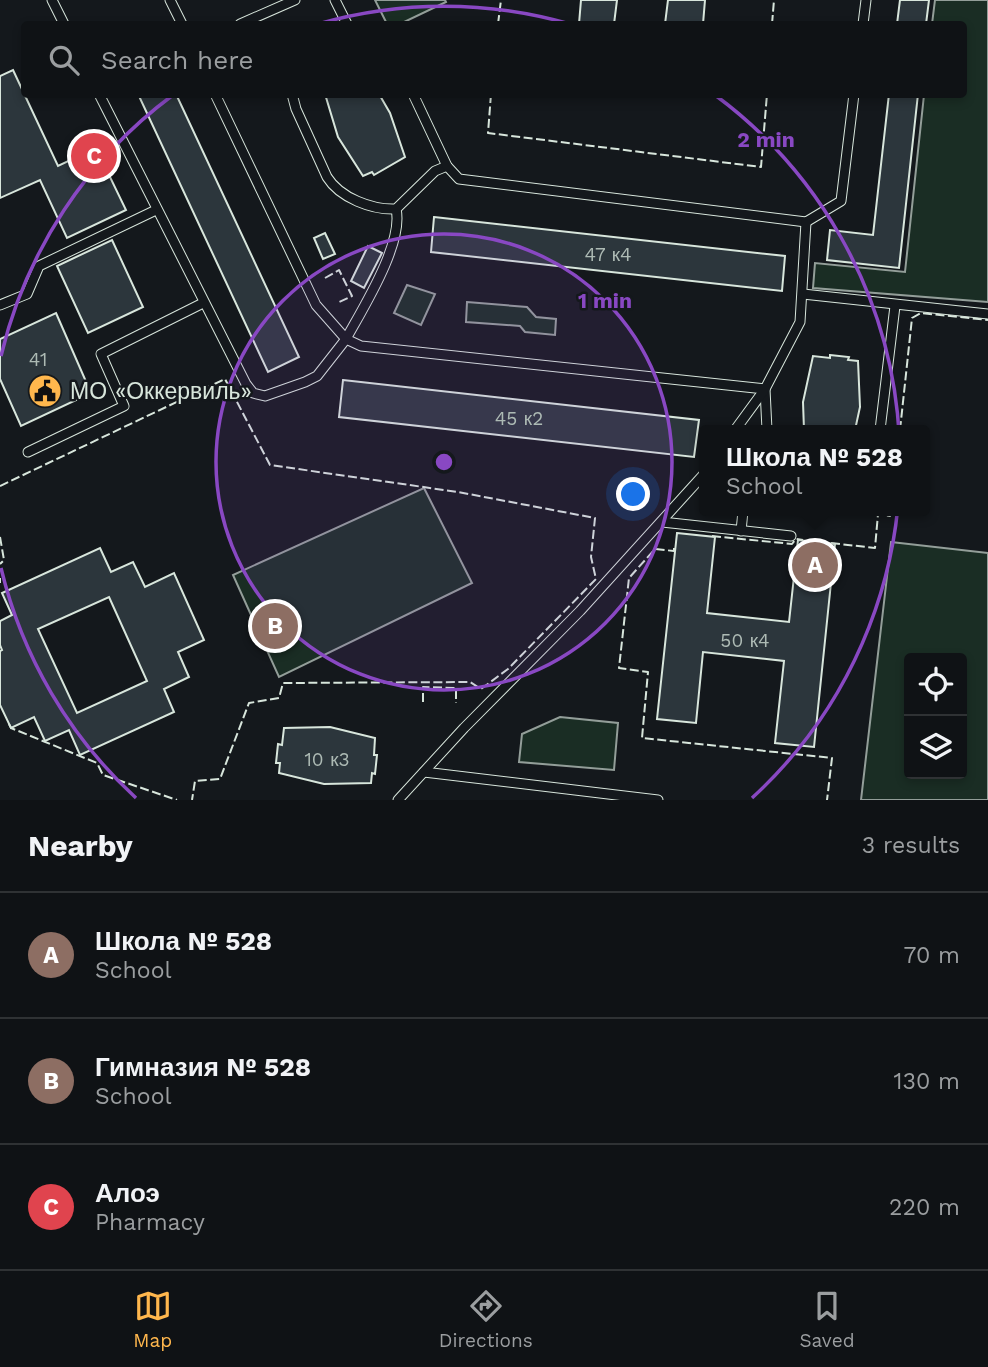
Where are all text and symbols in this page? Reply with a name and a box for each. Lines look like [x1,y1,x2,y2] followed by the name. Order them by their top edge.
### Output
[21,21,967,98] search box
[45,41,83,79] icon: search
[101,45,253,75] text: Search here
[737,127,795,152] text: 2 min
[71,130,117,182] pin: C
[584,243,632,266] house number: 47 к4
[578,288,632,313] text: 1 min
[29,348,47,371] house number: 41
[26,372,64,410] public building icon: МО «Оккервиль»
[70,378,252,405] place label: МО «Оккервиль»
[495,407,543,430] house number: 45 к2
[699,425,930,516] popup
[726,442,903,472] text: Школа № 528
[432,450,456,474] centre of rings
[726,473,802,500] text: School
[616,477,650,511] your location
[792,539,838,591] pin: A
[252,600,298,652] pin: B
[720,629,770,652] house number: 50 к4
[904,653,967,779] map controls
[904,653,967,716] button: locate
[904,716,967,779] button: layers
[304,748,350,771] house number: 10 к3
[28,828,133,863] text: Nearby
[862,832,960,859] text: 3 results
[95,926,272,956] text: Школа № 528
[43,942,59,969] text: A
[903,942,960,969] text: 70 m
[95,957,172,984] text: School
[95,1052,311,1082] text: Гимназия № 528
[43,1068,59,1095] text: B
[894,1068,960,1095] text: 130 m
[95,1083,172,1110] text: School
[95,1178,160,1208] text: Алоэ
[43,1194,59,1221] text: C
[889,1194,960,1221] text: 220 m
[95,1209,205,1236] text: Pharmacy
[133,1287,172,1352] tab: Map
[439,1287,533,1352] tab: Directions
[799,1287,855,1352] tab: Saved

